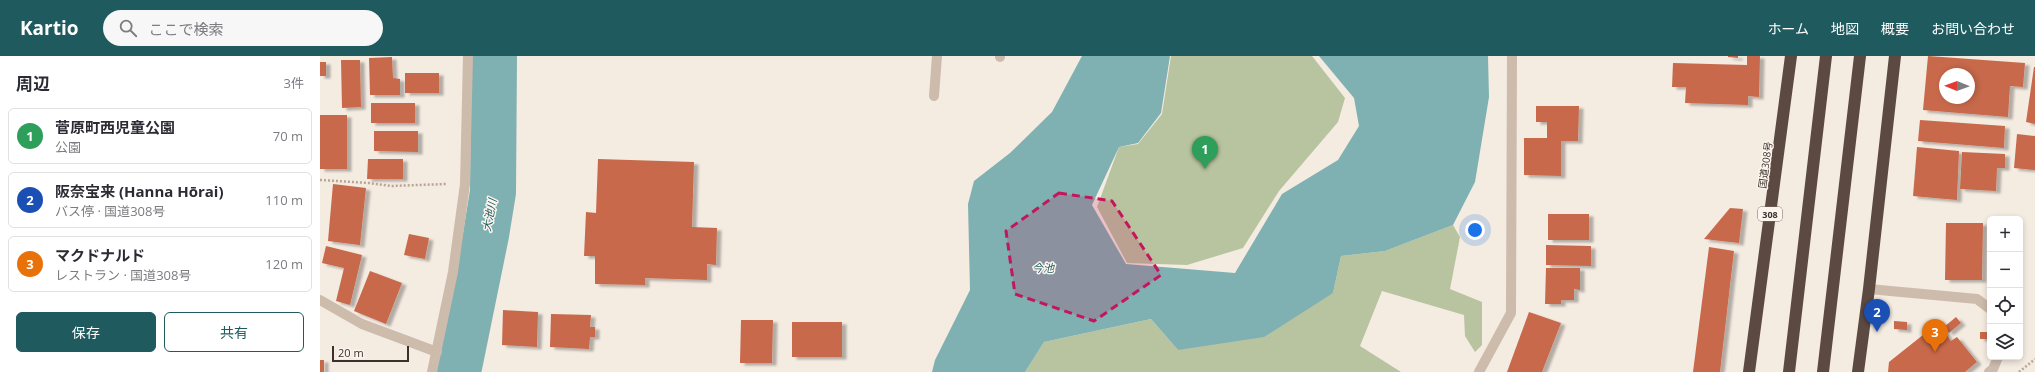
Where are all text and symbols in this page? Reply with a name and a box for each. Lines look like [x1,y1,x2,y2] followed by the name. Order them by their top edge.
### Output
[103,10,383,46] search box
[20,15,79,41] text: Kartio
[117,17,139,39] icon: search
[149,19,224,39] text: ここで検索
[1767,19,1809,38] text: ホーム
[1831,19,1859,38] text: 地図
[1881,19,1909,38] text: 概要
[1931,19,2015,38] text: お問い合わせ
[1939,68,1975,104] north arrow
[16,72,50,95] text: 周辺
[284,74,304,92] text: 3件
[55,117,175,137] text: 菅原町西児童公園
[26,127,34,145] text: 1
[273,127,303,145] text: 70 m
[1192,136,1218,169] pin: 1
[55,138,81,156] text: 公園
[1755,141,1775,189] street label: 国道308号
[55,181,224,201] text: 阪奈宝来 (Hanna Hōrai)
[26,191,34,209] text: 2
[265,191,303,209] text: 110 m
[478,196,500,233] water label: 大池川
[55,202,165,220] text: バス停 · 国道308号
[1758,207,1782,221] road number: 308
[1987,216,2023,360] map controls
[1987,216,2023,252] button: +
[1465,220,1485,240] your location
[55,245,145,265] text: マクドナルド
[1987,252,2023,288] button: −
[26,255,34,273] text: 3
[265,255,303,273] text: 120 m
[1032,260,1055,275] water label: 今池
[55,266,191,284] text: レストラン · 国道308号
[1987,288,2023,324] button: locate
[1864,299,1890,332] pin: 2
[16,312,156,352] button: 保存
[164,312,304,352] button: 共有
[1922,319,1948,352] pin: 3
[1987,324,2023,360] button: layers
[332,344,409,363] scale bar
[338,345,364,360] text: 20 m

